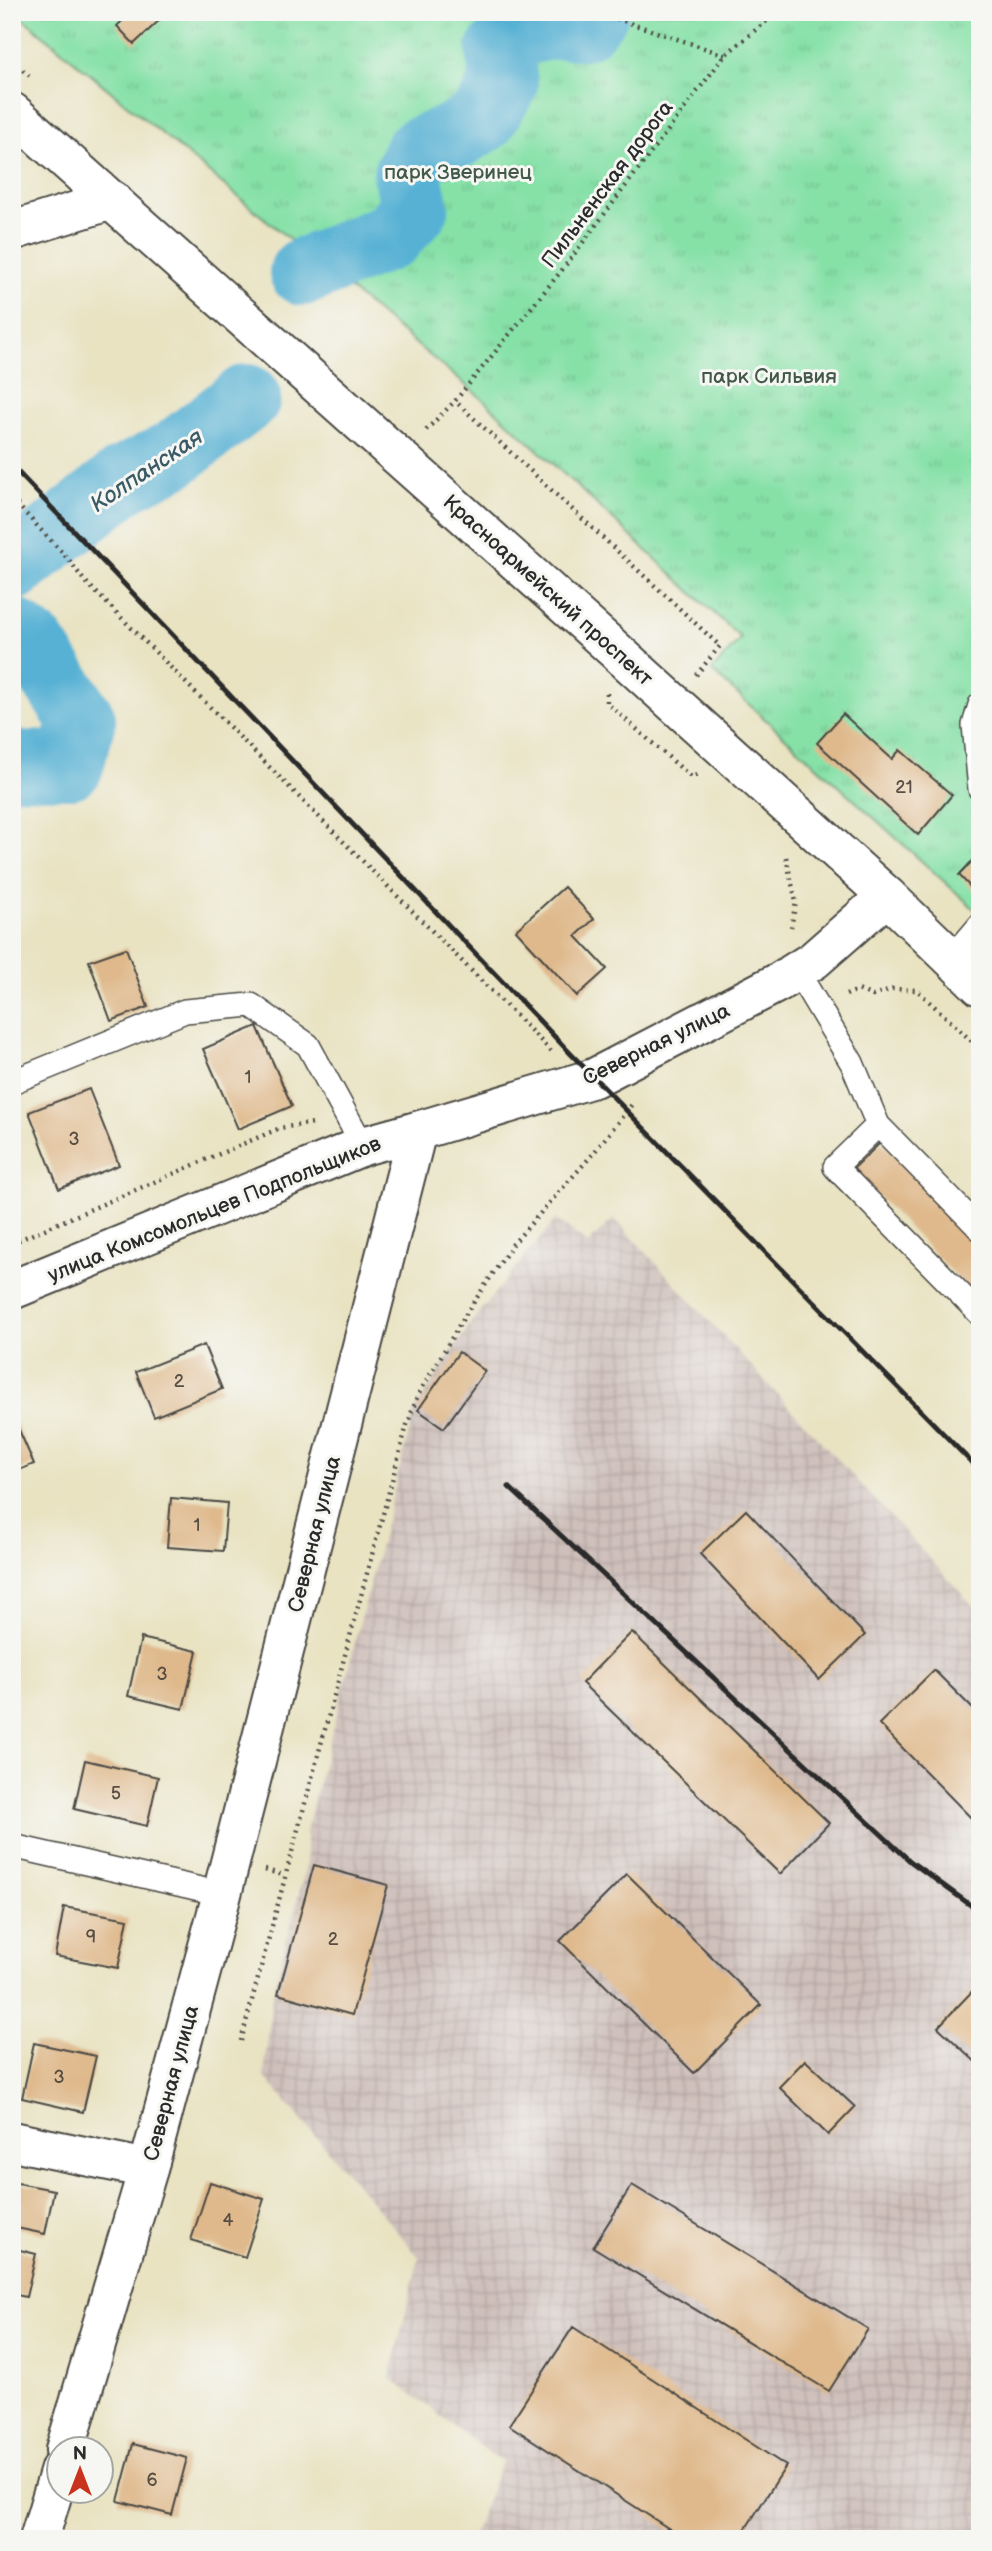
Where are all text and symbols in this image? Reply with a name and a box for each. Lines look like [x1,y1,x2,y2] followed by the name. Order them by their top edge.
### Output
[536,95,679,273] street label: Пильненская дорога
[384,160,532,185] park label: парк Зверинец
[701,364,837,389] park label: парк Сильвия
[85,423,208,519] water label: Колпанская
[438,490,658,691] street label: Красноармейский проспект
[895,777,913,798] house number: 21
[579,998,734,1091] street label: Северная улица
[245,1067,251,1088] house number: 1
[68,1129,80,1150] house number: 3
[44,1131,384,1288] street label: улица Комсомольцев Подпольщиков
[174,1371,185,1392] house number: 2
[283,1453,346,1615] street label: Северная улица
[194,1515,200,1536] house number: 1
[156,1664,168,1685] house number: 3
[111,1783,121,1804] house number: 5
[86,1927,96,1948] house number: 9
[328,1929,339,1950] house number: 2
[139,2002,204,2164] street label: Северная улица
[53,2067,65,2088] house number: 3
[223,2210,234,2231] house number: 4
[46,2436,116,2506] north arrow
[73,2443,87,2466] text: N
[147,2470,158,2491] house number: 6

